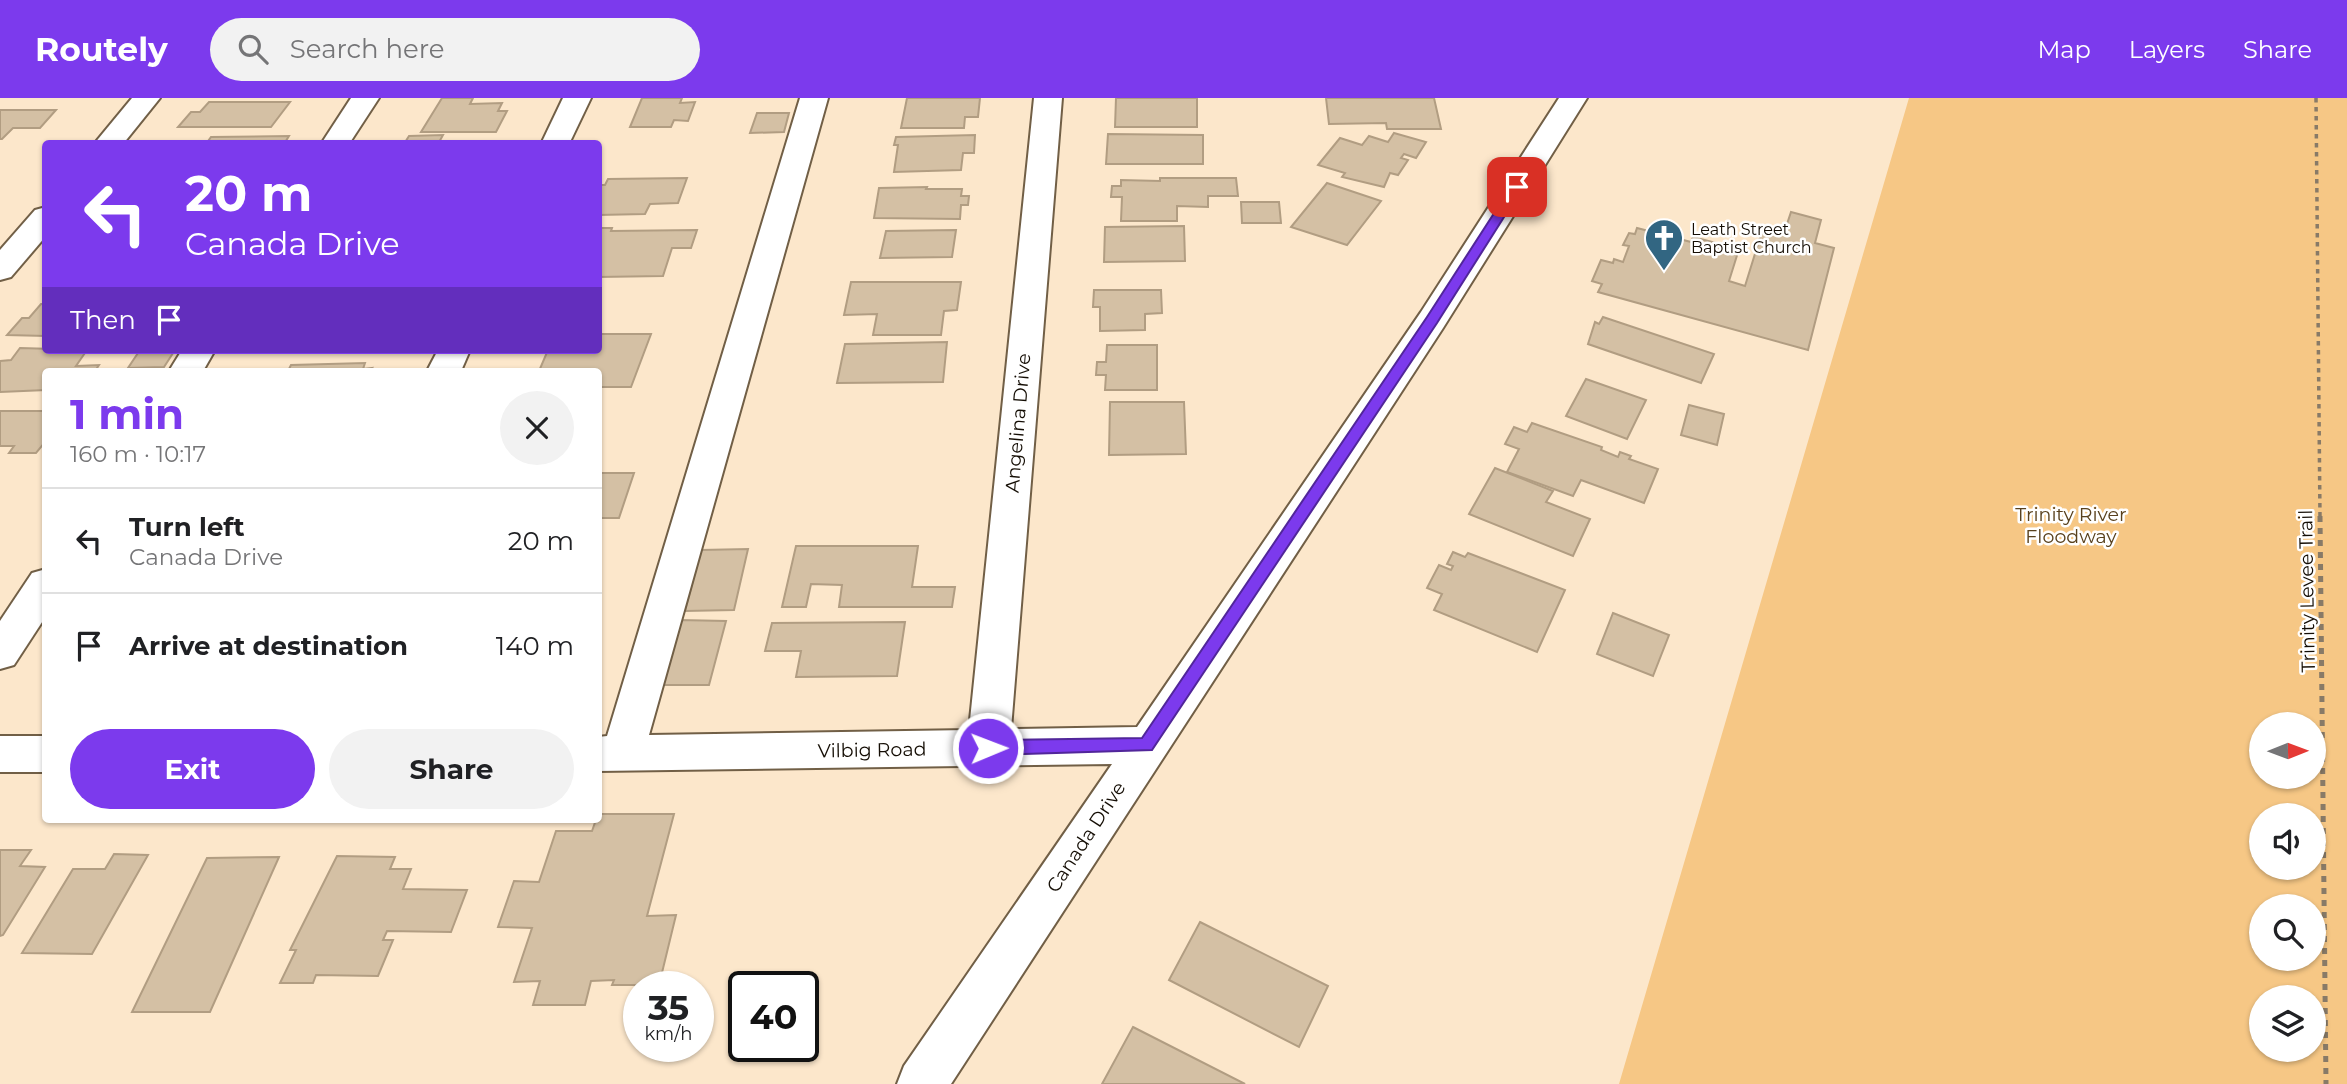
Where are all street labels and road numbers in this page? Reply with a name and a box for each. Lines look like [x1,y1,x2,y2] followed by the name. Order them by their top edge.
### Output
[1000,352,1036,494] street label: Angelina Drive
[2294,510,2320,672] street label: Trinity Levee Trail
[817,738,927,762] street label: Vilbig Road
[1042,777,1130,897] street label: Canada Drive

